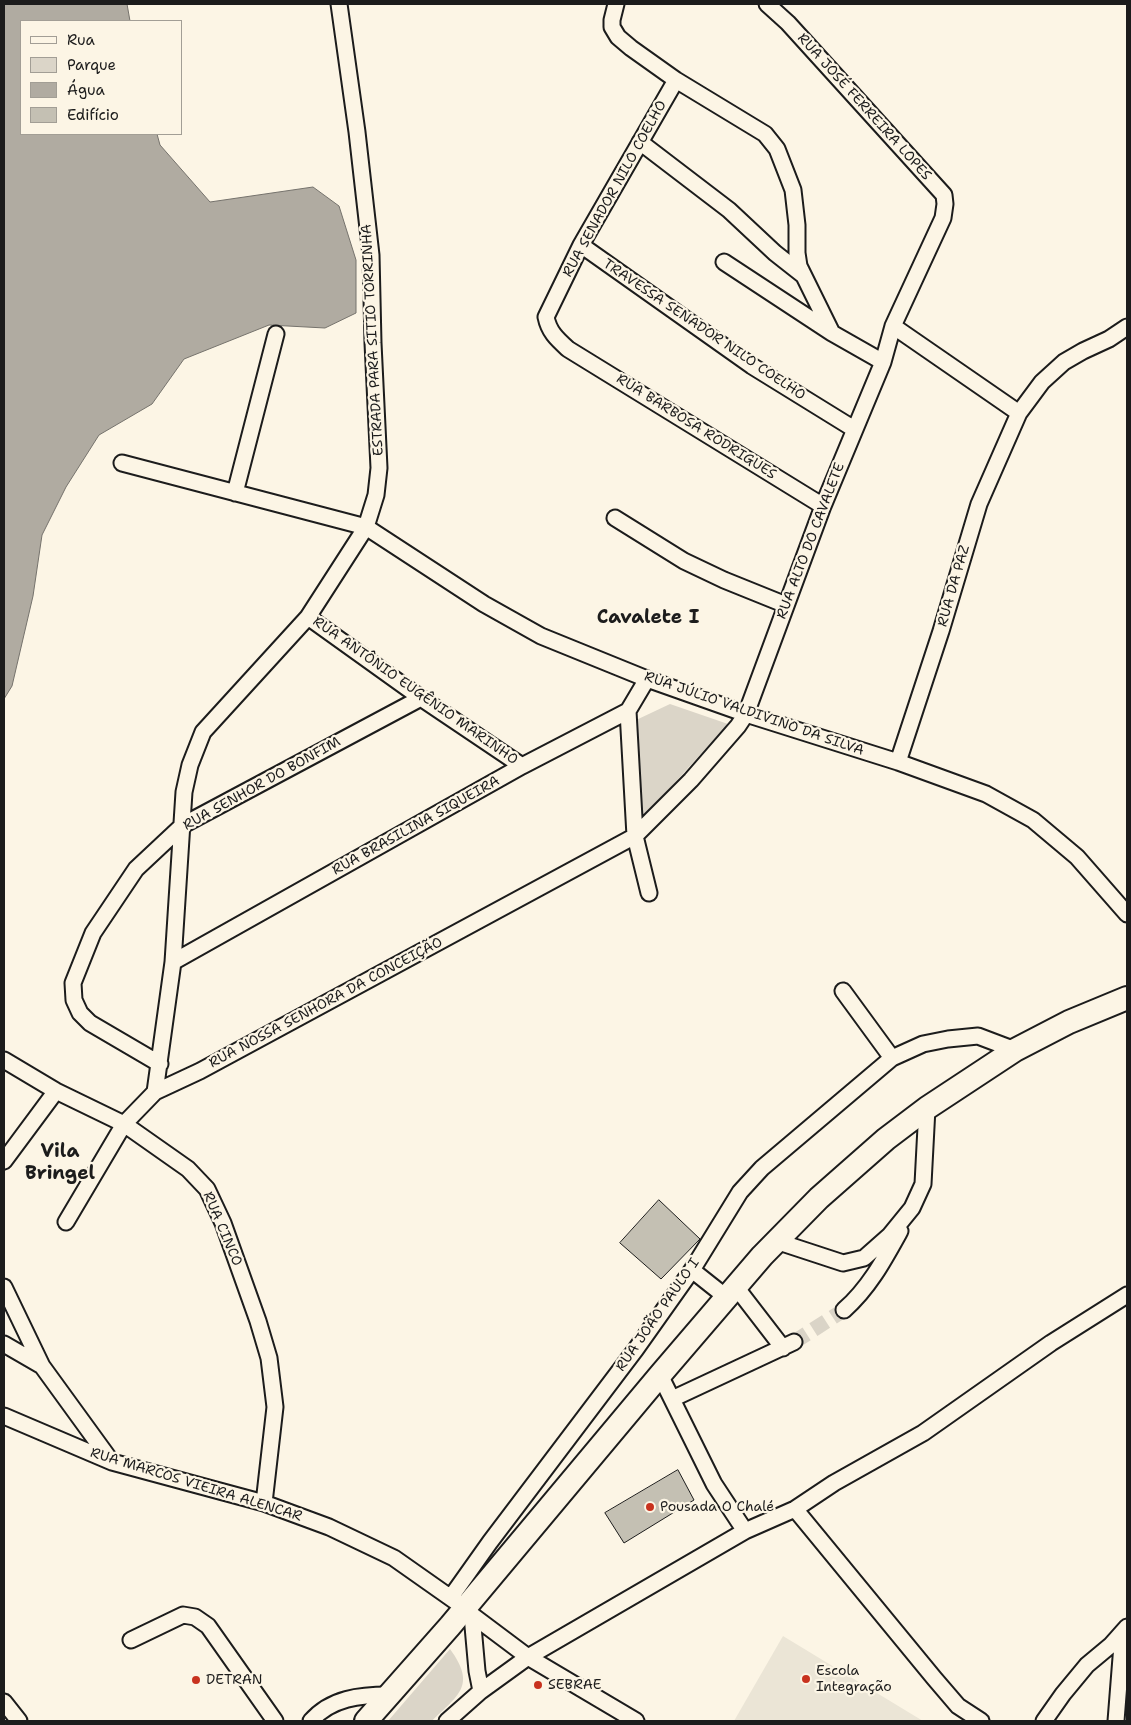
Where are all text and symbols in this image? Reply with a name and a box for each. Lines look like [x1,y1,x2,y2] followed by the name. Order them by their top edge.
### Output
[20,20,182,135] legend
[67,30,95,50] text: Rua
[794,30,934,184] street label: RUA JOSÉ FERREIRA LOPES
[67,55,116,75] text: Parque
[67,80,105,100] text: Água
[559,98,671,280] street label: RUA SENADOR NILO COELHO
[67,105,119,125] text: Edifício
[359,224,387,456] street label: ESTRADA PARA SITIO TORRINHA
[600,256,808,404] street label: TRAVESSA SENADOR NILO COELHO
[613,371,779,483] street label: RUA BARBOSA RODRIGUES
[773,460,849,622] street label: RUA ALTO DO CAVALETE
[934,543,974,629] street label: RUA DA PAZ
[597,607,699,629] district label: Cavalete I
[309,613,521,769] street label: RUA ANTÔNIO EUGÊNIO MARINHO
[642,668,866,760] street label: RUA JÚLIO VALDIVINO DA SILVA
[180,734,344,834] street label: RUA SENHOR DO BONFIM
[329,773,503,879] street label: RUA BRASILINA SIQUEIRA
[206,934,446,1072] street label: RUA NOSSA SENHORA DA CONCEIÇÃO
[25,1141,95,1185] district label: Vila Bringel
[199,1189,245,1269] street label: RUA CINCO
[613,1255,703,1375] street label: RUA JOÃO PAULO I
[88,1445,304,1525] street label: RUA MARCOS VIEIRA ALENCAR
[660,1499,774,1515] place label: Pousada O Chalé
[644,1501,656,1513] marker: Pousada O Chalé
[816,1663,892,1695] place label: Escola Integração
[206,1672,262,1688] place label: DETRAN
[800,1673,812,1685] marker: Escola Integração
[190,1674,202,1686] marker: DETRAN
[548,1677,602,1693] place label: SEBRAE
[532,1679,544,1691] marker: SEBRAE

